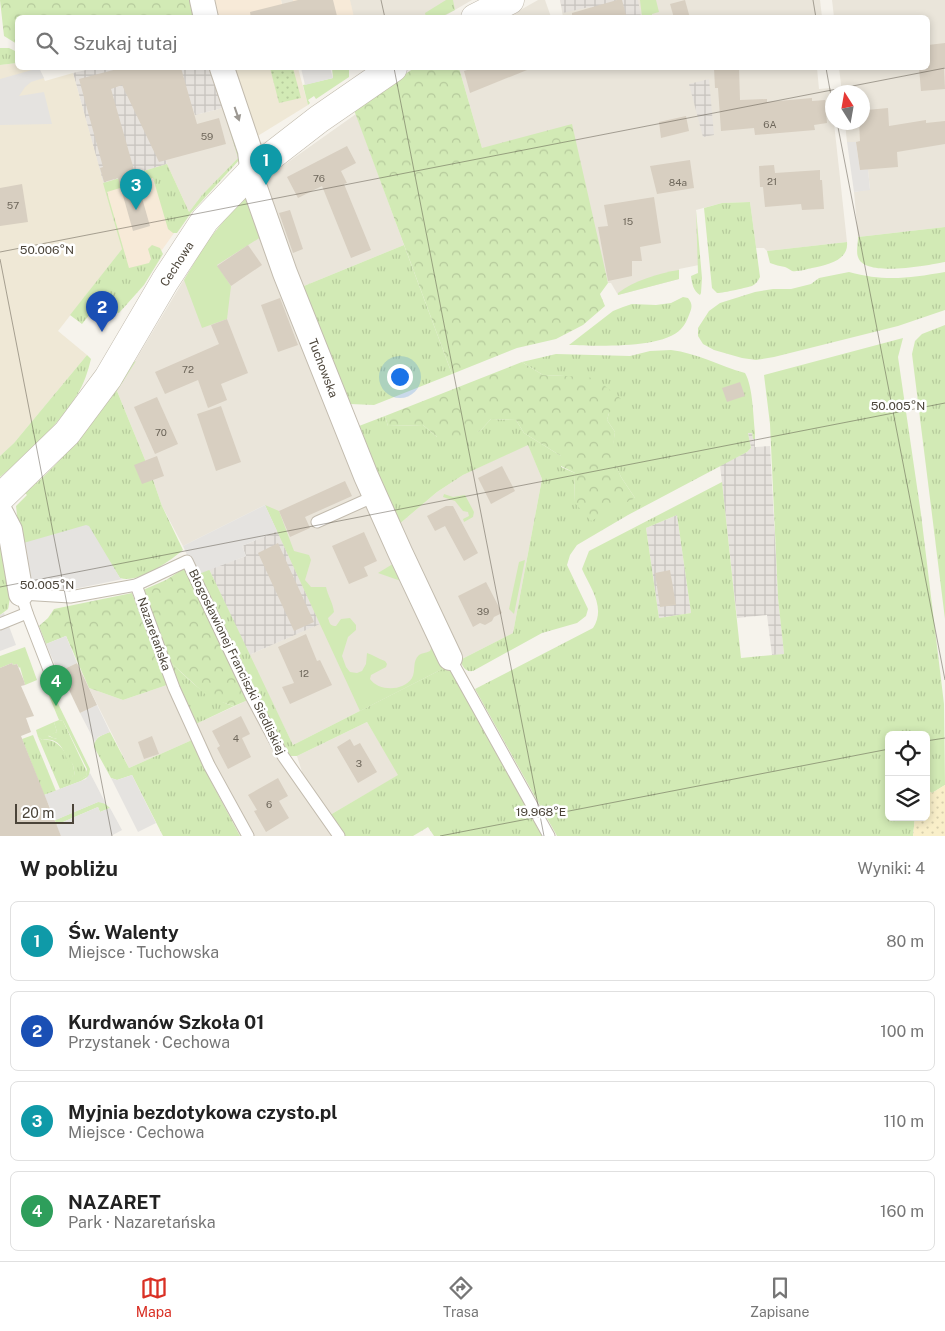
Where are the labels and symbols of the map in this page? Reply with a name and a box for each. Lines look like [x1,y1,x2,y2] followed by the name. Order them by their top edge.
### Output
[825,85,870,130] north arrow
[233,107,241,122] one-way arrow
[763,118,777,130] house number: 6A
[201,130,213,142] house number: 59
[250,144,282,185] pin: 1
[120,169,152,210] pin: 3
[313,172,325,184] house number: 76
[767,175,777,187] house number: 21
[669,176,687,188] house number: 84a
[7,199,19,211] house number: 57
[623,215,633,227] house number: 15
[157,239,197,289] street label: Cechowa
[20,243,74,257] text: 50.006°N
[86,291,118,332] pin: 2
[305,337,341,399] street label: Tuchowska
[182,363,194,375] house number: 72
[387,364,413,390] your location
[871,399,925,413] text: 50.005°N
[155,426,167,438] house number: 70
[186,567,288,757] street label: Błogosławionej Franciszki Siedliskiej
[20,578,74,592] text: 50.005°N
[134,596,174,672] street label: Nazaretańska
[477,605,489,617] house number: 39
[40,665,72,706] pin: 4
[299,667,309,679] house number: 12
[233,732,239,744] house number: 4
[356,757,362,769] house number: 3
[266,798,272,810] house number: 6
[15,801,74,824] scale bar
[516,805,566,819] text: 19.968°E

